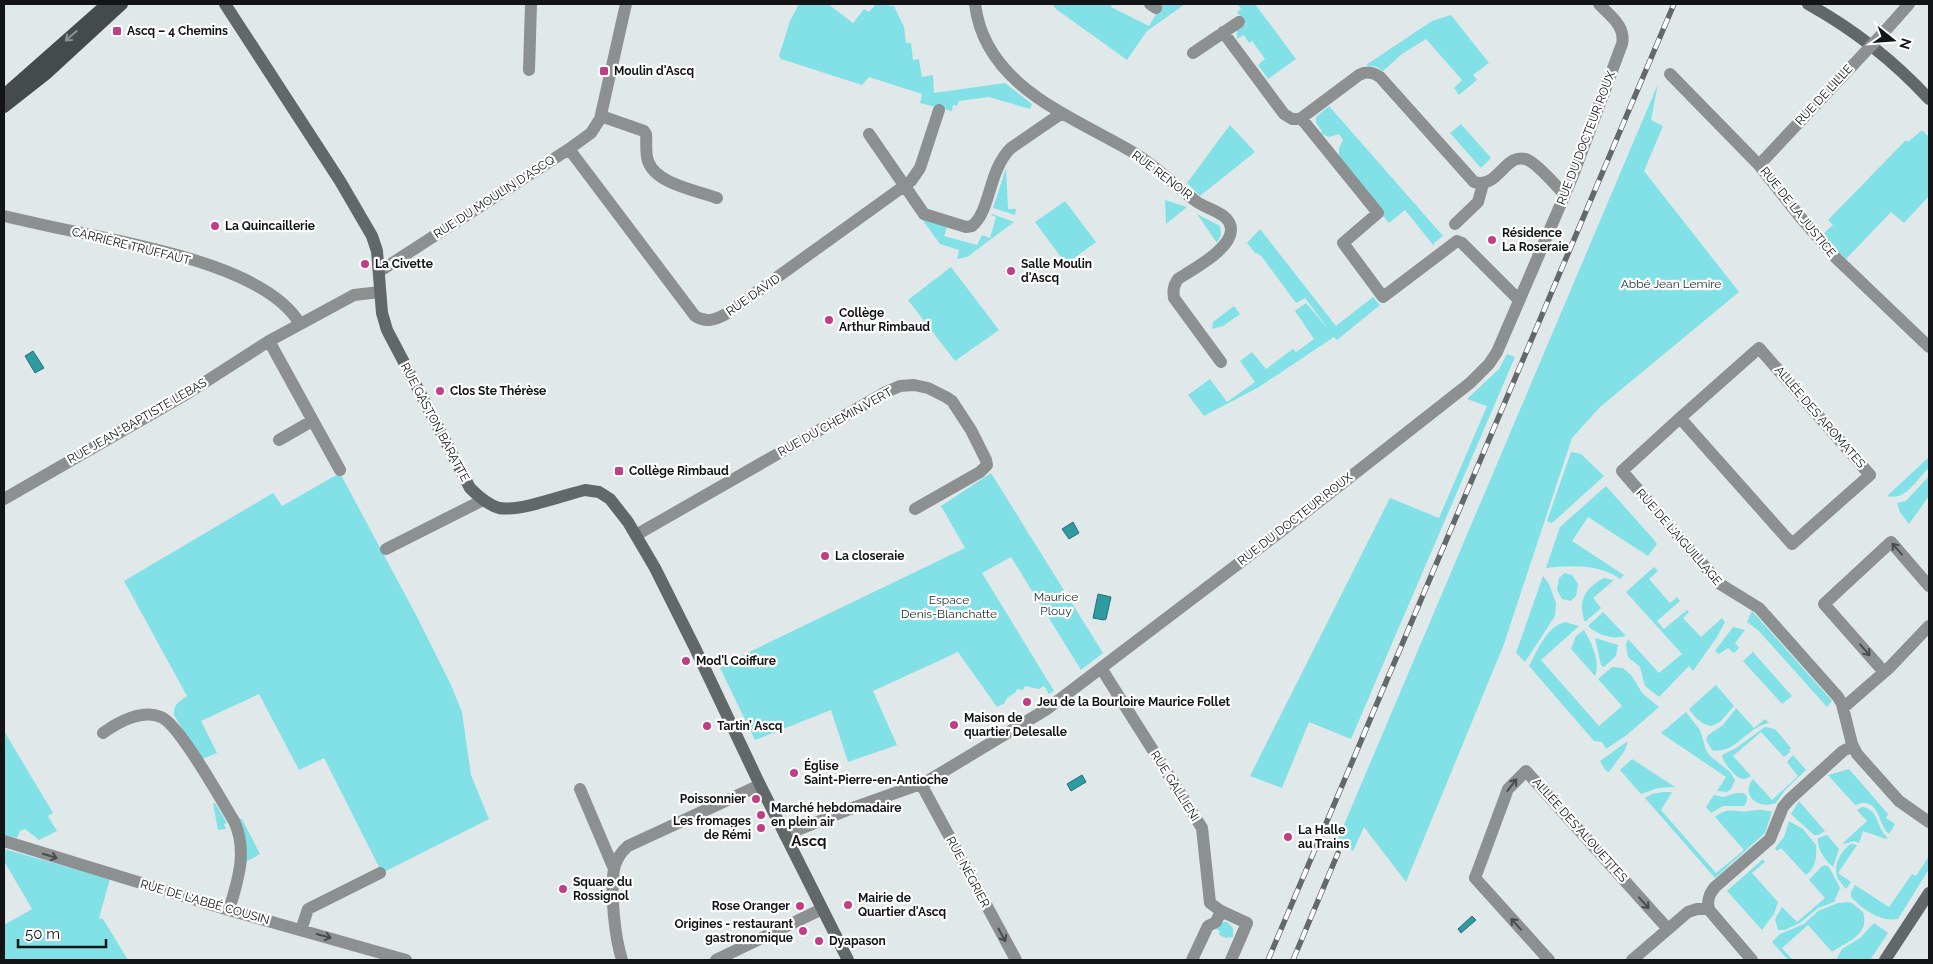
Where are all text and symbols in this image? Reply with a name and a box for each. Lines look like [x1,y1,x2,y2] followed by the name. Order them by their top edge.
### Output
[1868,15,1918,65] north arrow
[127,24,228,38] place label: Ascq – 4 Chemins
[111,25,123,37] marker: Ascq – 4 Chemins
[65,30,78,41] one-way arrow
[1896,36,1915,51] text: N
[1792,62,1856,128] street label: RUE DE LILLE
[614,64,694,78] place label: Moulin d'Ascq
[598,65,610,77] marker: Moulin d'Ascq
[1554,69,1618,207] street label: RUE DU DOCTEUR ROUX
[1129,148,1195,202] street label: RUE RENOIR
[431,153,557,241] street label: RUE DU MOULIN D'ASCQ
[1757,164,1839,260] street label: RUE DE LA JUSTICE
[225,219,315,233] place label: La Quincaillerie
[209,220,221,232] marker: La Quincaillerie
[70,224,192,268] street label: CARRIÈRE TRUFFAUT
[1502,226,1569,254] place label: Résidence La Roseraie
[1486,234,1498,246] marker: Résidence La Roseraie
[375,257,433,271] place label: La Civette
[1021,257,1092,285] place label: Salle Moulin d'Ascq
[359,258,371,270] marker: La Civette
[1005,265,1017,277] marker: Salle Moulin d'Ascq
[723,271,783,319] street label: RUE DAVID
[1621,277,1721,291] park label: Abbé Jean Lemire
[839,306,930,334] place label: Collège Arthur Rimbaud
[823,314,835,326] marker: Collège Arthur Rimbaud
[398,360,472,484] street label: RUE GASTON BARATTE
[1772,363,1868,471] street label: ALLÉE DES AROMATES
[65,375,209,467] street label: RUE JEAN-BAPTISTE LEBAS
[450,384,546,398] place label: Clos Ste Thérèse
[775,384,895,459] street label: RUE DU CHEMIN VERT
[434,385,446,397] marker: Clos Ste Thérèse
[629,464,729,478] place label: Collège Rimbaud
[613,465,625,477] marker: Collège Rimbaud
[1235,470,1356,568] street label: RUE DU DOCTEUR ROUX
[1633,486,1725,588] street label: RUE DE L'AIGUILLAGE
[1892,543,1903,556] one-way arrow
[835,549,904,563] place label: La closeraie
[819,550,831,562] marker: La closeraie
[1034,590,1078,618] park label: Maurice Plouy
[901,593,997,621] park label: Espace Denis-Blanchatte
[1860,644,1871,657] one-way arrow
[696,654,776,668] place label: Mod'l Coiffure
[680,655,692,667] marker: Mod'l Coiffure
[1037,695,1231,709] place label: Jeu de la Bourloire Maurice Follet
[1021,696,1033,708] marker: Jeu de la Bourloire Maurice Follet
[964,711,1067,739] place label: Maison de quartier Delesalle
[717,719,782,733] place label: Tartin’ Ascq
[948,719,960,731] marker: Maison de quartier Delesalle
[701,720,713,732] marker: Tartin’ Ascq
[1148,748,1202,824] street label: RUE GALLIENI
[804,758,948,787] place label: Église Saint-Pierre-en-Antioche
[788,767,800,779] marker: Église Saint-Pierre-en-Antioche
[1530,775,1630,885] street label: ALLÉE DES ALOUETTES
[1507,779,1518,792] one-way arrow
[680,792,746,806] place label: Poissonnier
[750,793,762,805] marker: Poissonnier
[771,801,901,829] place label: Marché hebdomadaire en plein air
[755,809,767,821] marker: Marché hebdomadaire en plein air
[673,814,751,842] place label: Les fromages de Rémi
[755,822,767,834] marker: Les fromages de Rémi
[1298,823,1349,851] place label: La Halle au Trains
[1282,831,1294,843] marker: La Halle au Trains
[791,832,827,850] district label: Ascq
[943,834,993,910] street label: RUE NÉGRIER
[42,851,58,861] one-way arrow
[573,875,632,903] place label: Square du Rossignol
[139,877,271,927] street label: RUE DE L'ABBÉ COUSIN
[557,883,569,895] marker: Square du Rossignol
[858,891,946,919] place label: Mairie de Quartier d'Ascq
[1639,896,1650,909] one-way arrow
[712,899,790,913] place label: Rose Oranger
[842,899,854,911] marker: Mairie de Quartier d'Ascq
[794,900,806,912] marker: Rose Oranger
[18,916,105,948] scale bar
[675,917,793,945] place label: Origines - restaurant gastronomique
[1511,917,1522,930] one-way arrow
[25,925,60,943] text: 50 m
[797,925,809,937] marker: Origines - restaurant gastronomique
[997,927,1007,942] one-way arrow
[315,932,331,942] one-way arrow
[829,934,886,948] place label: Dyapason
[813,935,825,947] marker: Dyapason

